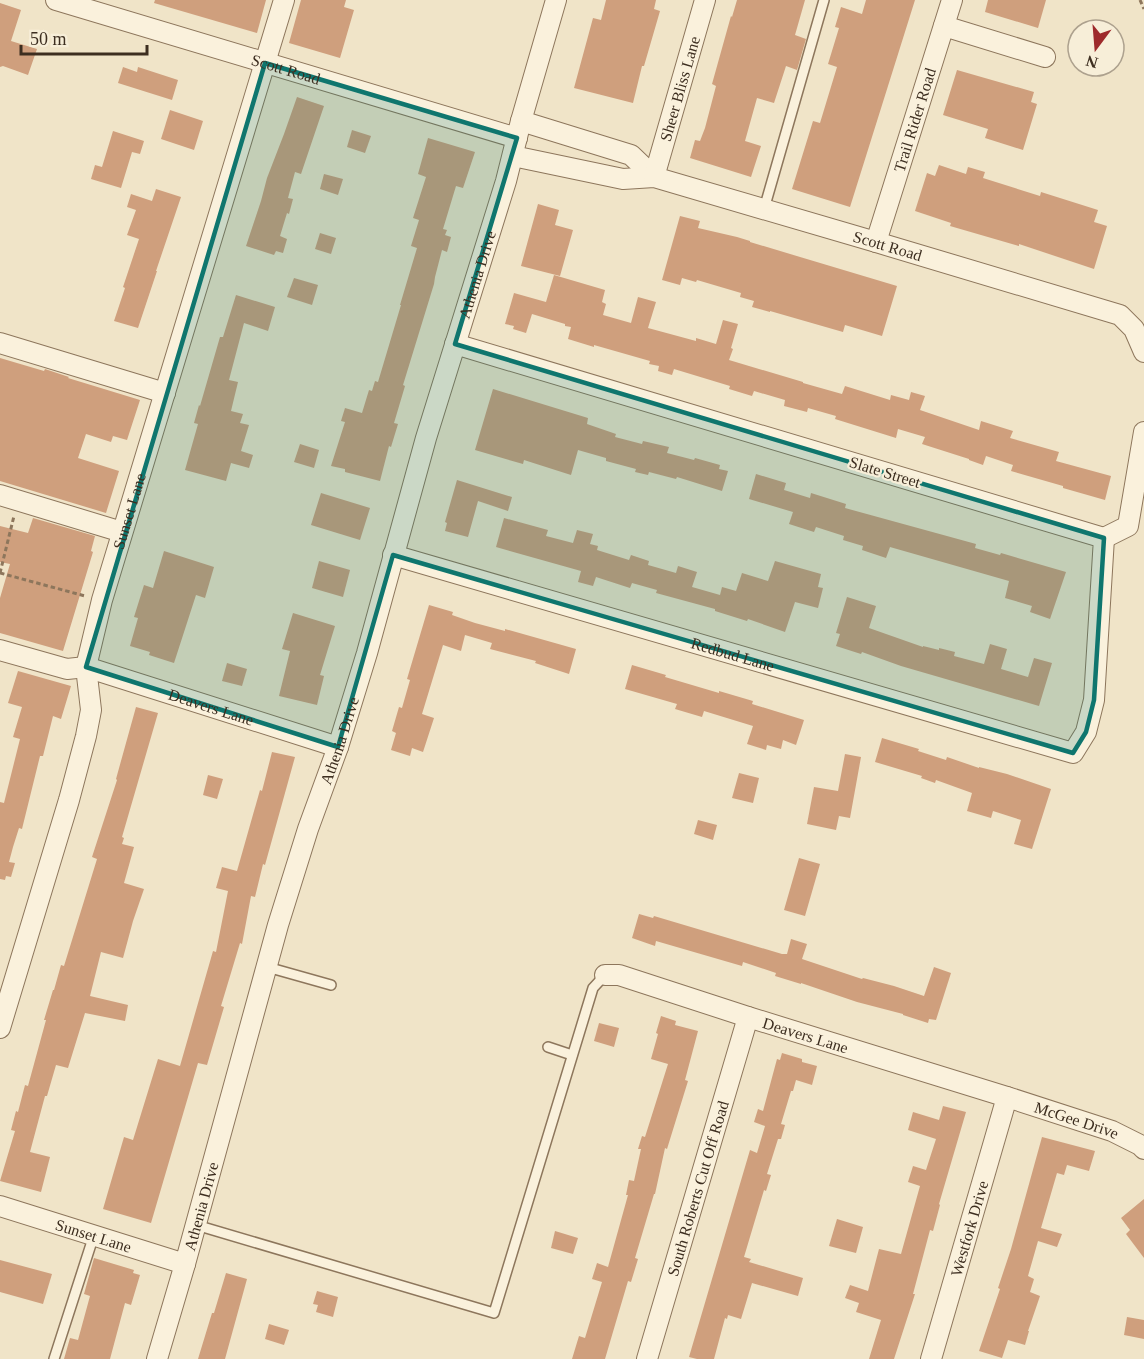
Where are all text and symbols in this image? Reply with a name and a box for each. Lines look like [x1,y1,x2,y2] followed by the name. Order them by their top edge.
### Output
[21,18,147,56] scale bar
[1066,18,1126,78] north arrow
[30,29,67,49] text: 50 m
[656,34,703,143] street label: Sheer Bliss Lane
[250,51,322,87] street label: Scott Road
[1084,52,1100,72] text: N
[890,66,939,174] street label: Trail Rider Road
[851,227,924,264] street label: Scott Road
[455,228,499,321] street label: Athenia Drive
[847,453,923,491] street label: Slate Street
[109,471,149,551] street label: Sunset Lane
[689,634,776,674] street label: Redbud Lane
[166,685,256,728] street label: Deavers Lane
[317,695,361,787] street label: Athenia Drive
[761,1014,850,1056] street label: Deavers Lane
[1032,1098,1122,1142] street label: McGee Drive
[663,1099,731,1278] street label: South Roberts Cut Off Road
[181,1160,221,1252] street label: Athenia Drive
[947,1179,991,1278] street label: Westfork Drive
[53,1215,134,1255] street label: Sunset Lane

